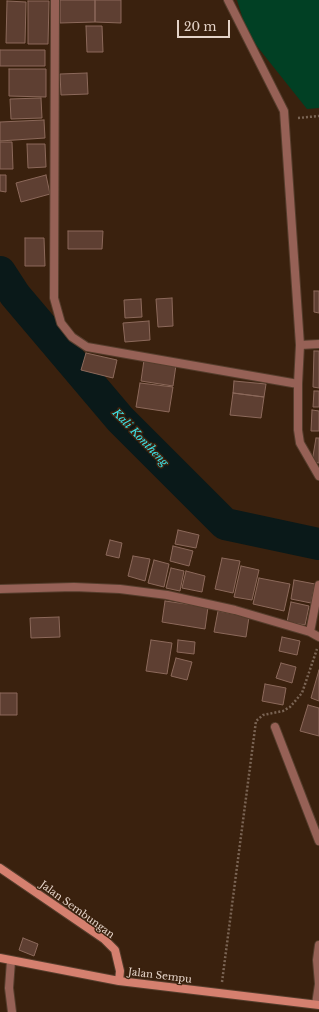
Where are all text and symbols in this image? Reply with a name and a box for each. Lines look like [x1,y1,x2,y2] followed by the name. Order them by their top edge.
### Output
[179,12,232,38] scale bar
[184,19,216,34] text: 20 m
[109,406,171,470] water label: Kali Kontheng
[37,879,117,941] street label: Jalan Sembungan
[127,966,193,986] street label: Jalan Sempu

